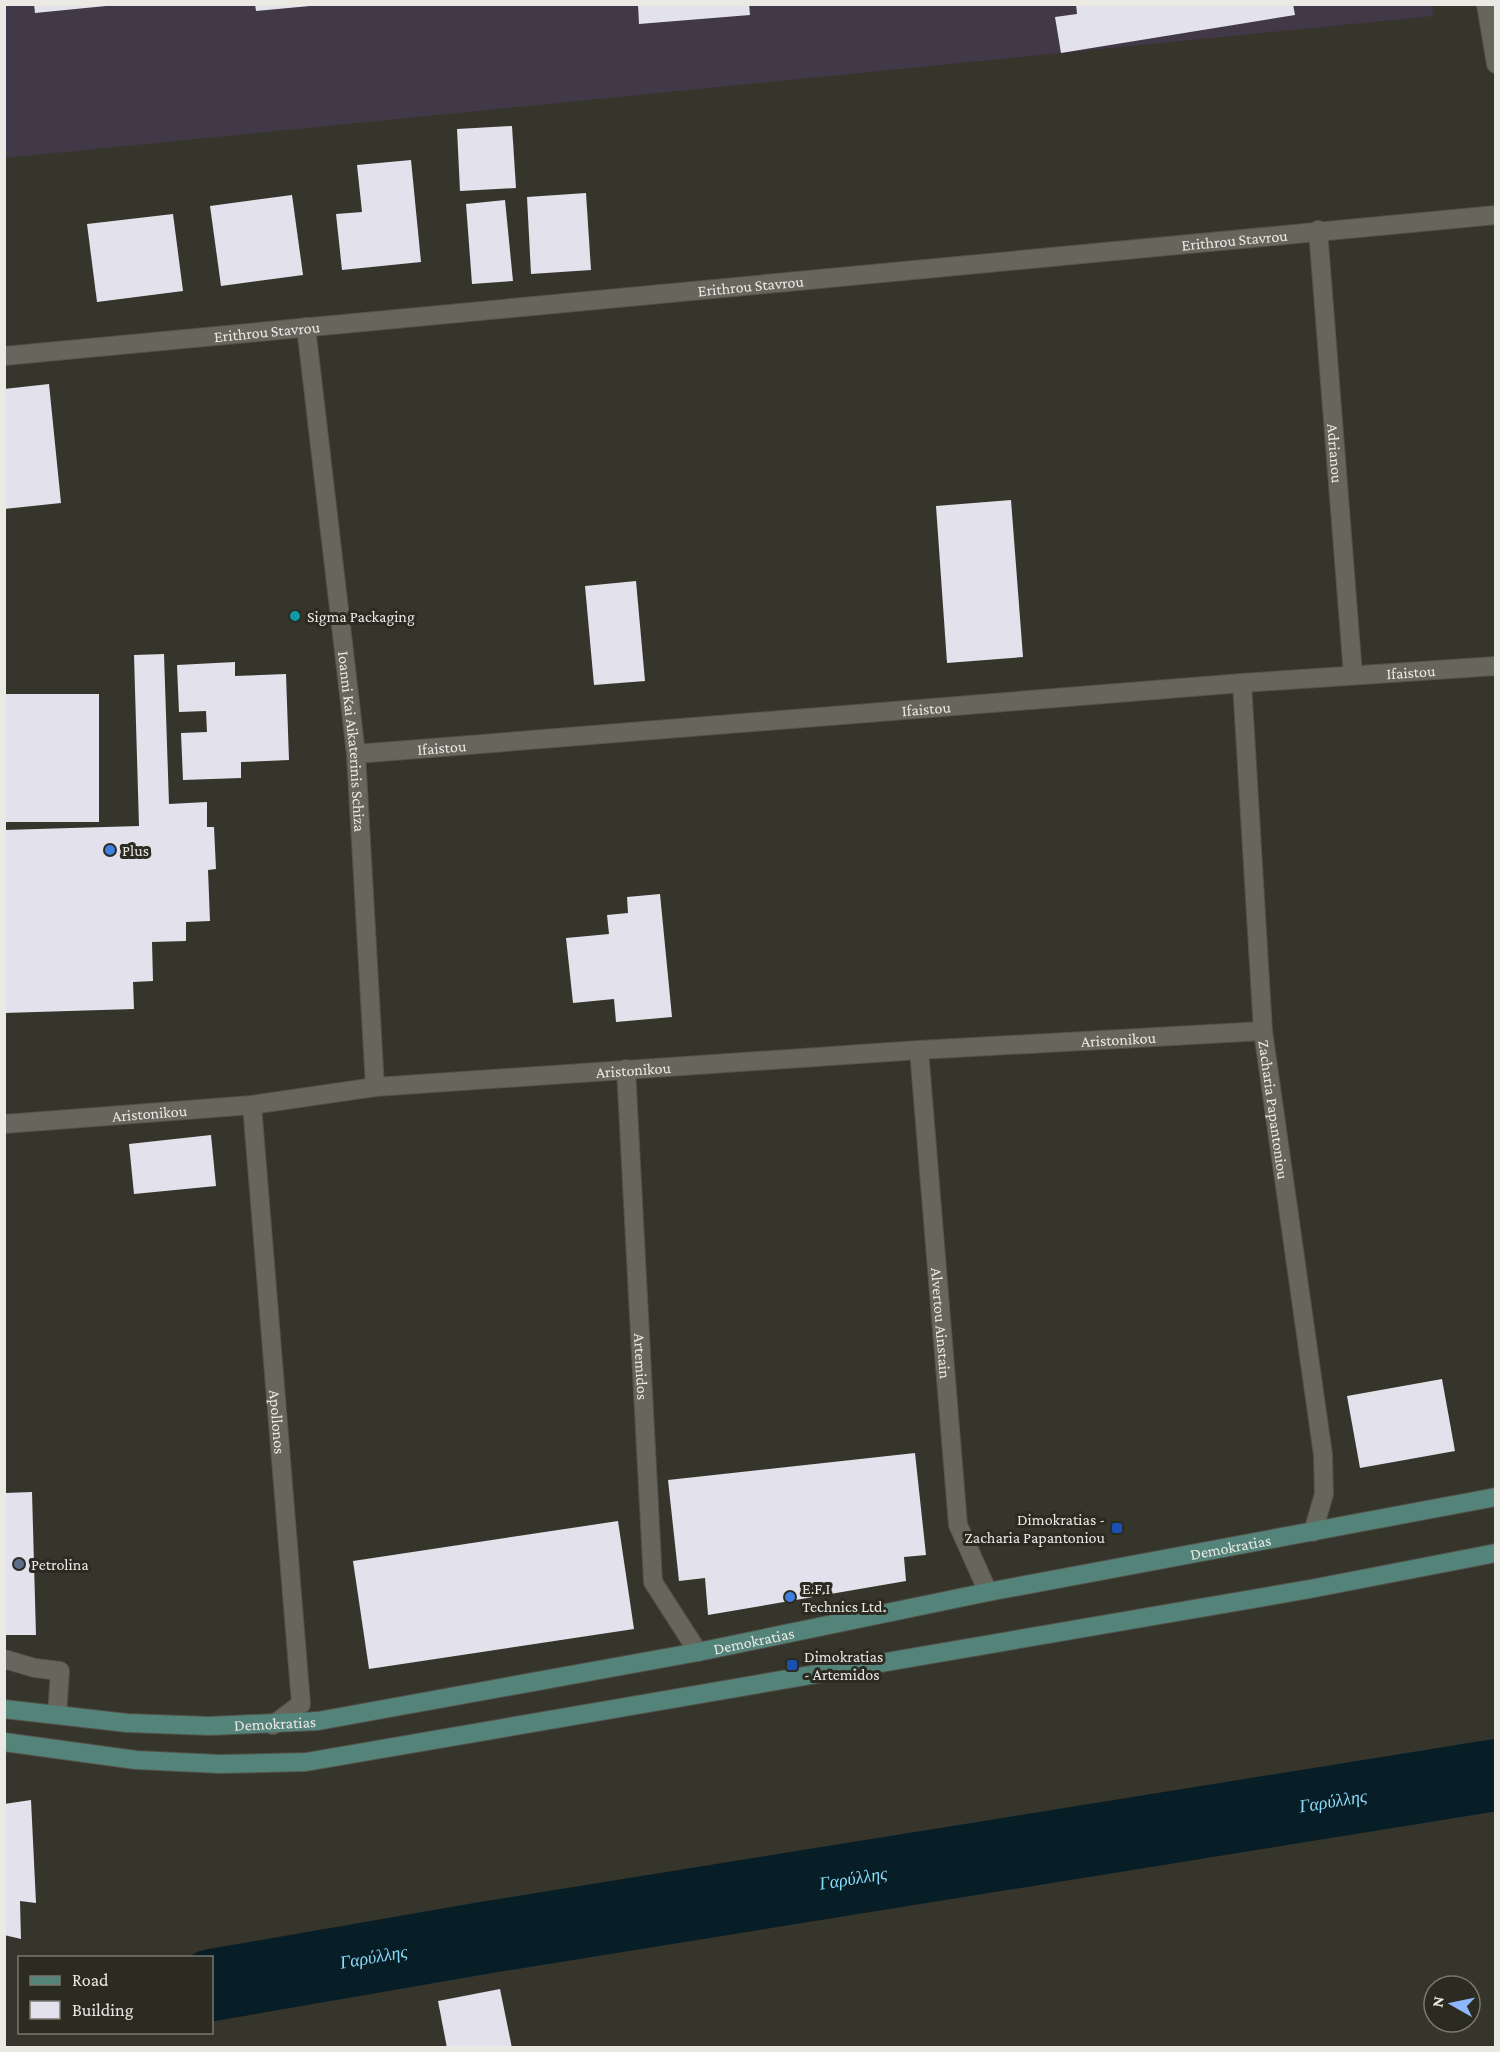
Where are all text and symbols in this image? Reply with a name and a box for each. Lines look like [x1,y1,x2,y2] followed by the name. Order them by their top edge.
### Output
[1181,226,1289,253] street label: Erithrou Stavrou
[697,272,805,299] street label: Erithrou Stavrou
[213,318,321,345] street label: Erithrou Stavrou
[1325,423,1346,484] street label: Adrianou
[307,608,415,626] place label: Sigma Packaging
[288,609,302,623] marker: Sigma Packaging
[335,650,369,833] street label: Ioanni Kai Aikaterinis Schiza
[1386,662,1436,682] street label: Ifaistou
[901,698,952,719] street label: Ifaistou
[417,737,467,758] street label: Ifaistou
[122,842,149,859] place label: Plus
[103,843,117,857] marker: Plus
[1080,1028,1157,1050] street label: Aristonikou
[1256,1039,1292,1181] street label: Zacharia Papantoniou
[595,1058,672,1080] street label: Aristonikou
[111,1101,188,1124] street label: Aristonikou
[928,1267,954,1380] street label: Alvertou Ainstain
[631,1333,652,1400] street label: Artemidos
[267,1389,289,1455] street label: Apollonos
[965,1511,1106,1547] place label: Dimokratias - Zacharia Papantoniou
[1110,1521,1124,1535] marker: Dimokratias - Zacharia Papantoniou
[1189,1531,1272,1563] street label: Demokratias
[31,1556,89,1573] place label: Petrolina
[12,1557,26,1571] marker: Petrolina
[802,1580,886,1615] place label: E.F.I Technics Ltd.
[783,1590,797,1604] marker: E.F.I Technics Ltd.
[712,1624,796,1657] street label: Demokratias
[804,1648,883,1683] place label: Dimokratias - Artemidos
[785,1658,799,1672] marker: Dimokratias - Artemidos
[234,1713,316,1733] street label: Demokratias
[1297,1786,1369,1817] water label: Γαρύλλης
[817,1863,889,1894] water label: Γαρύλλης
[337,1941,410,1973] water label: Γαρύλλης
[18,1956,213,2034] legend
[72,1970,109,1990] text: Road
[1422,1974,1482,2034] north arrow
[1428,1995,1447,2008] text: N
[72,2000,134,2020] text: Building

